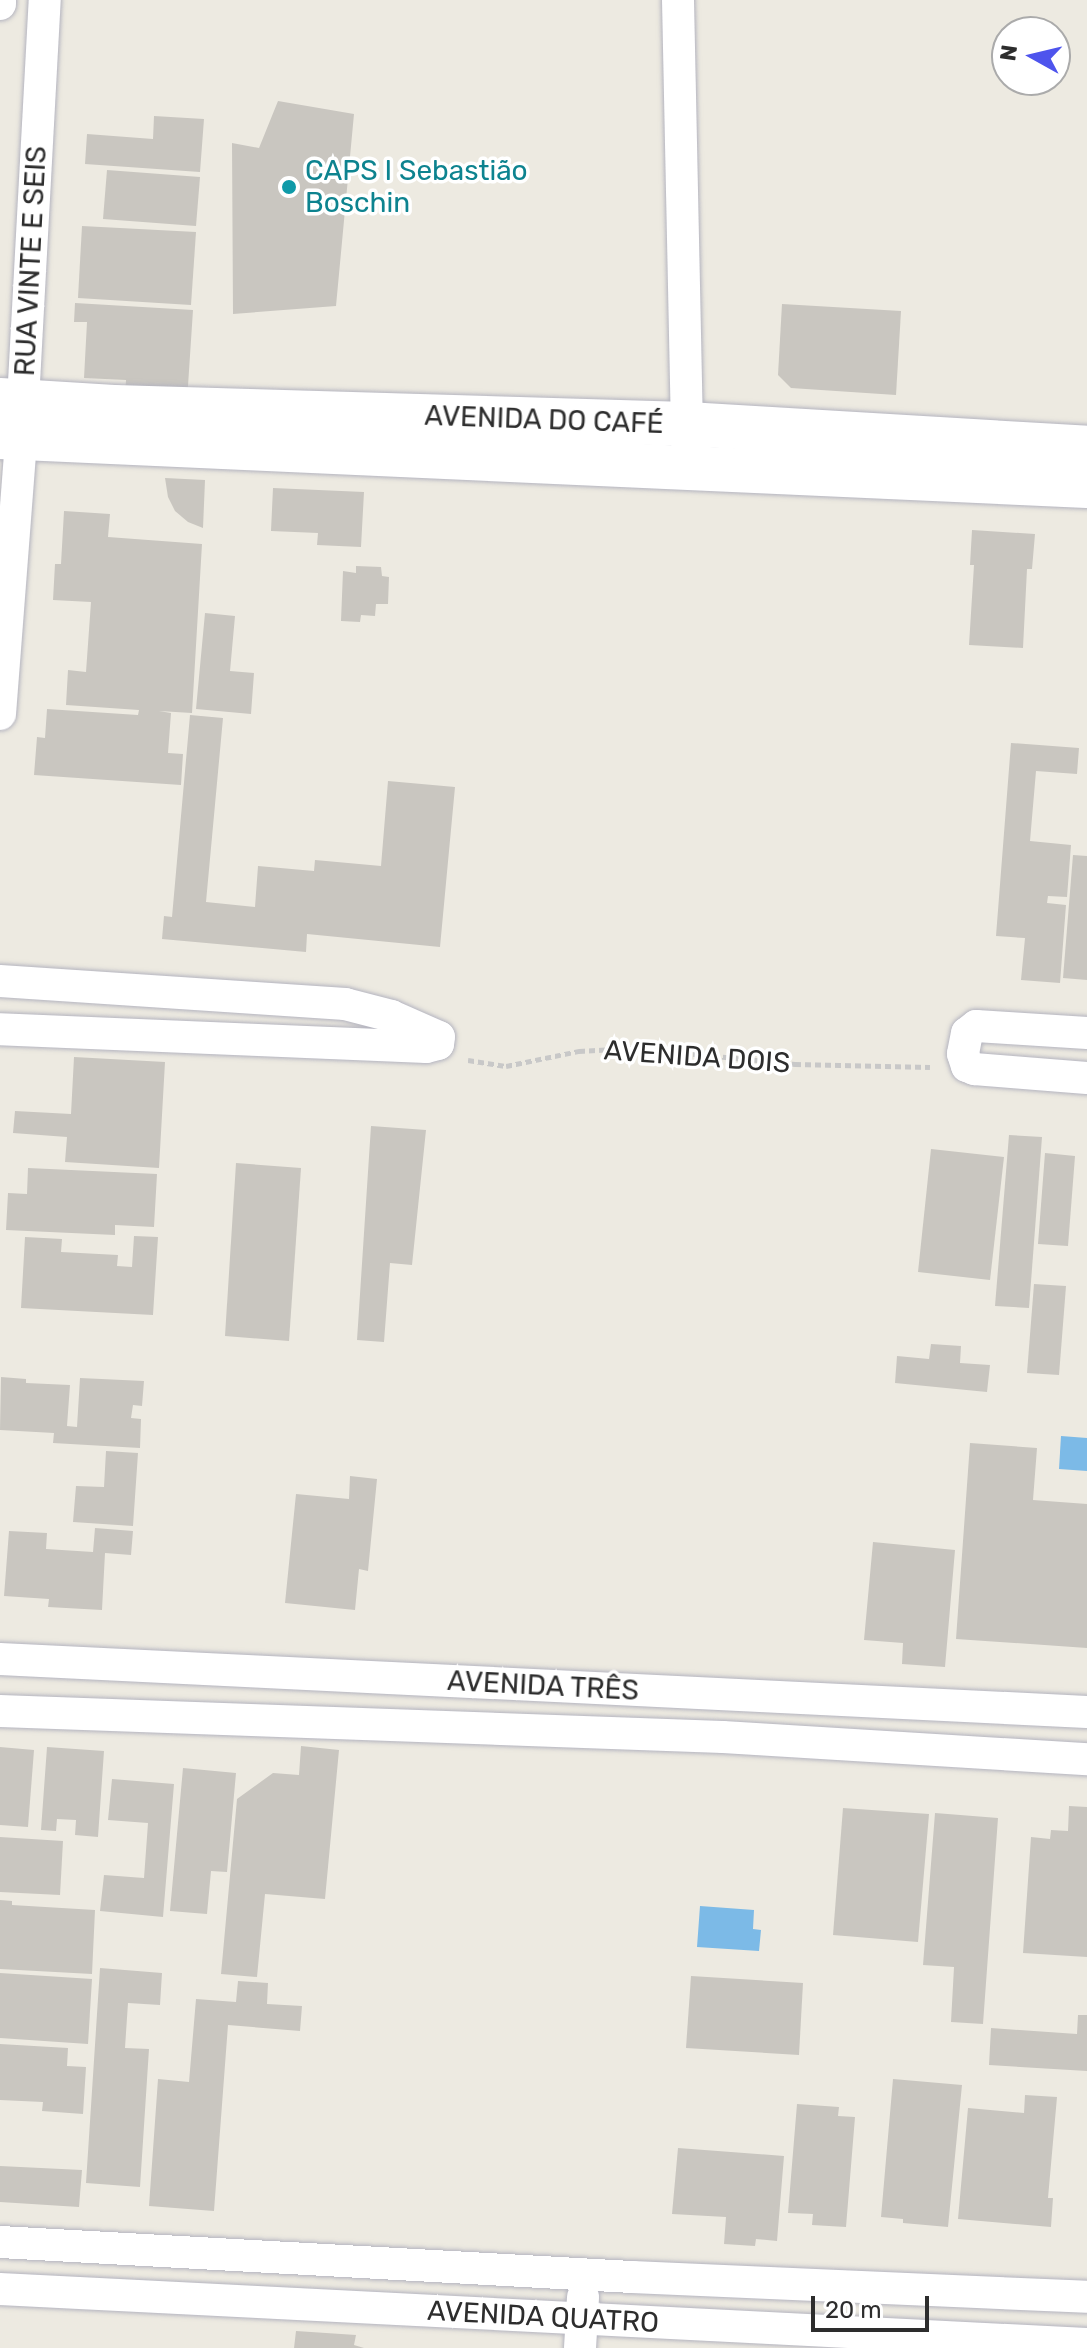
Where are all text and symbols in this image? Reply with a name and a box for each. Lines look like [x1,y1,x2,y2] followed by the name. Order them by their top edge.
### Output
[991,16,1071,96] north arrow
[994,43,1023,63] text: N
[8,144,54,378] street label: RUA VINTE E SEIS
[305,154,528,220] place label: CAPS I Sebastião Boschin
[280,178,298,196] marker: CAPS I Sebastião Boschin
[423,399,665,441] street label: AVENIDA DO CAFÉ
[602,1034,792,1080] street label: AVENIDA DOIS
[446,1664,640,1708] street label: AVENIDA TRÊS
[815,2280,933,2330] scale bar
[426,2294,660,2340] street label: AVENIDA QUATRO
[825,2296,882,2324] text: 20 m

